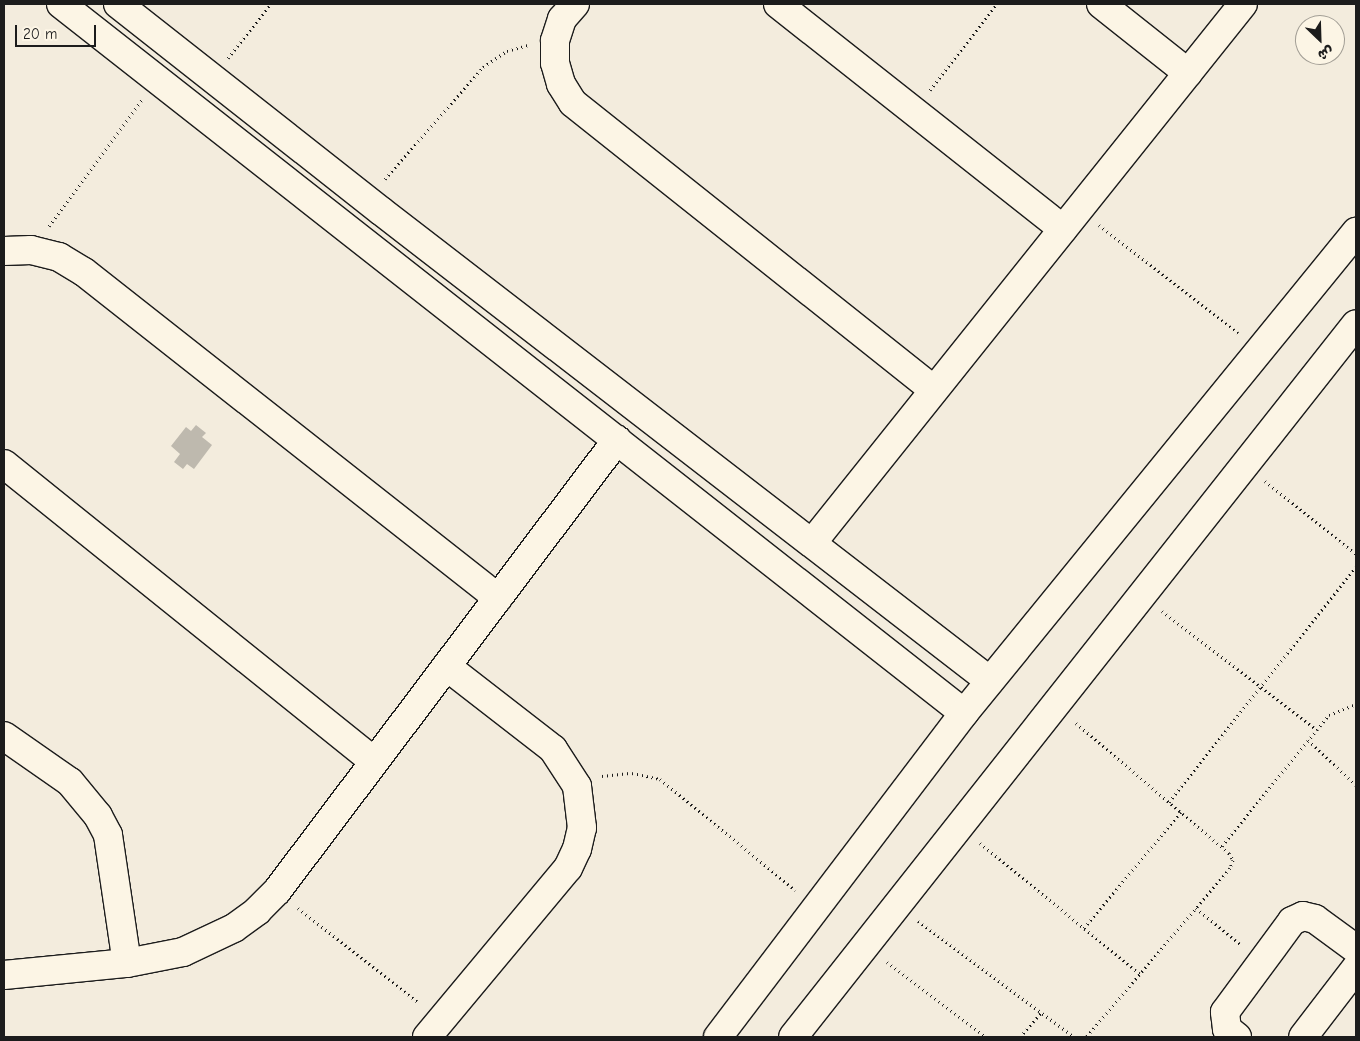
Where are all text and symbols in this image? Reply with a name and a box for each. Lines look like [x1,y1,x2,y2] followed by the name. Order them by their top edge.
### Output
[18,15,99,47] scale bar
[1295,15,1345,65] north arrow
[23,25,57,43] text: 20 m
[1315,42,1336,64] text: ش

